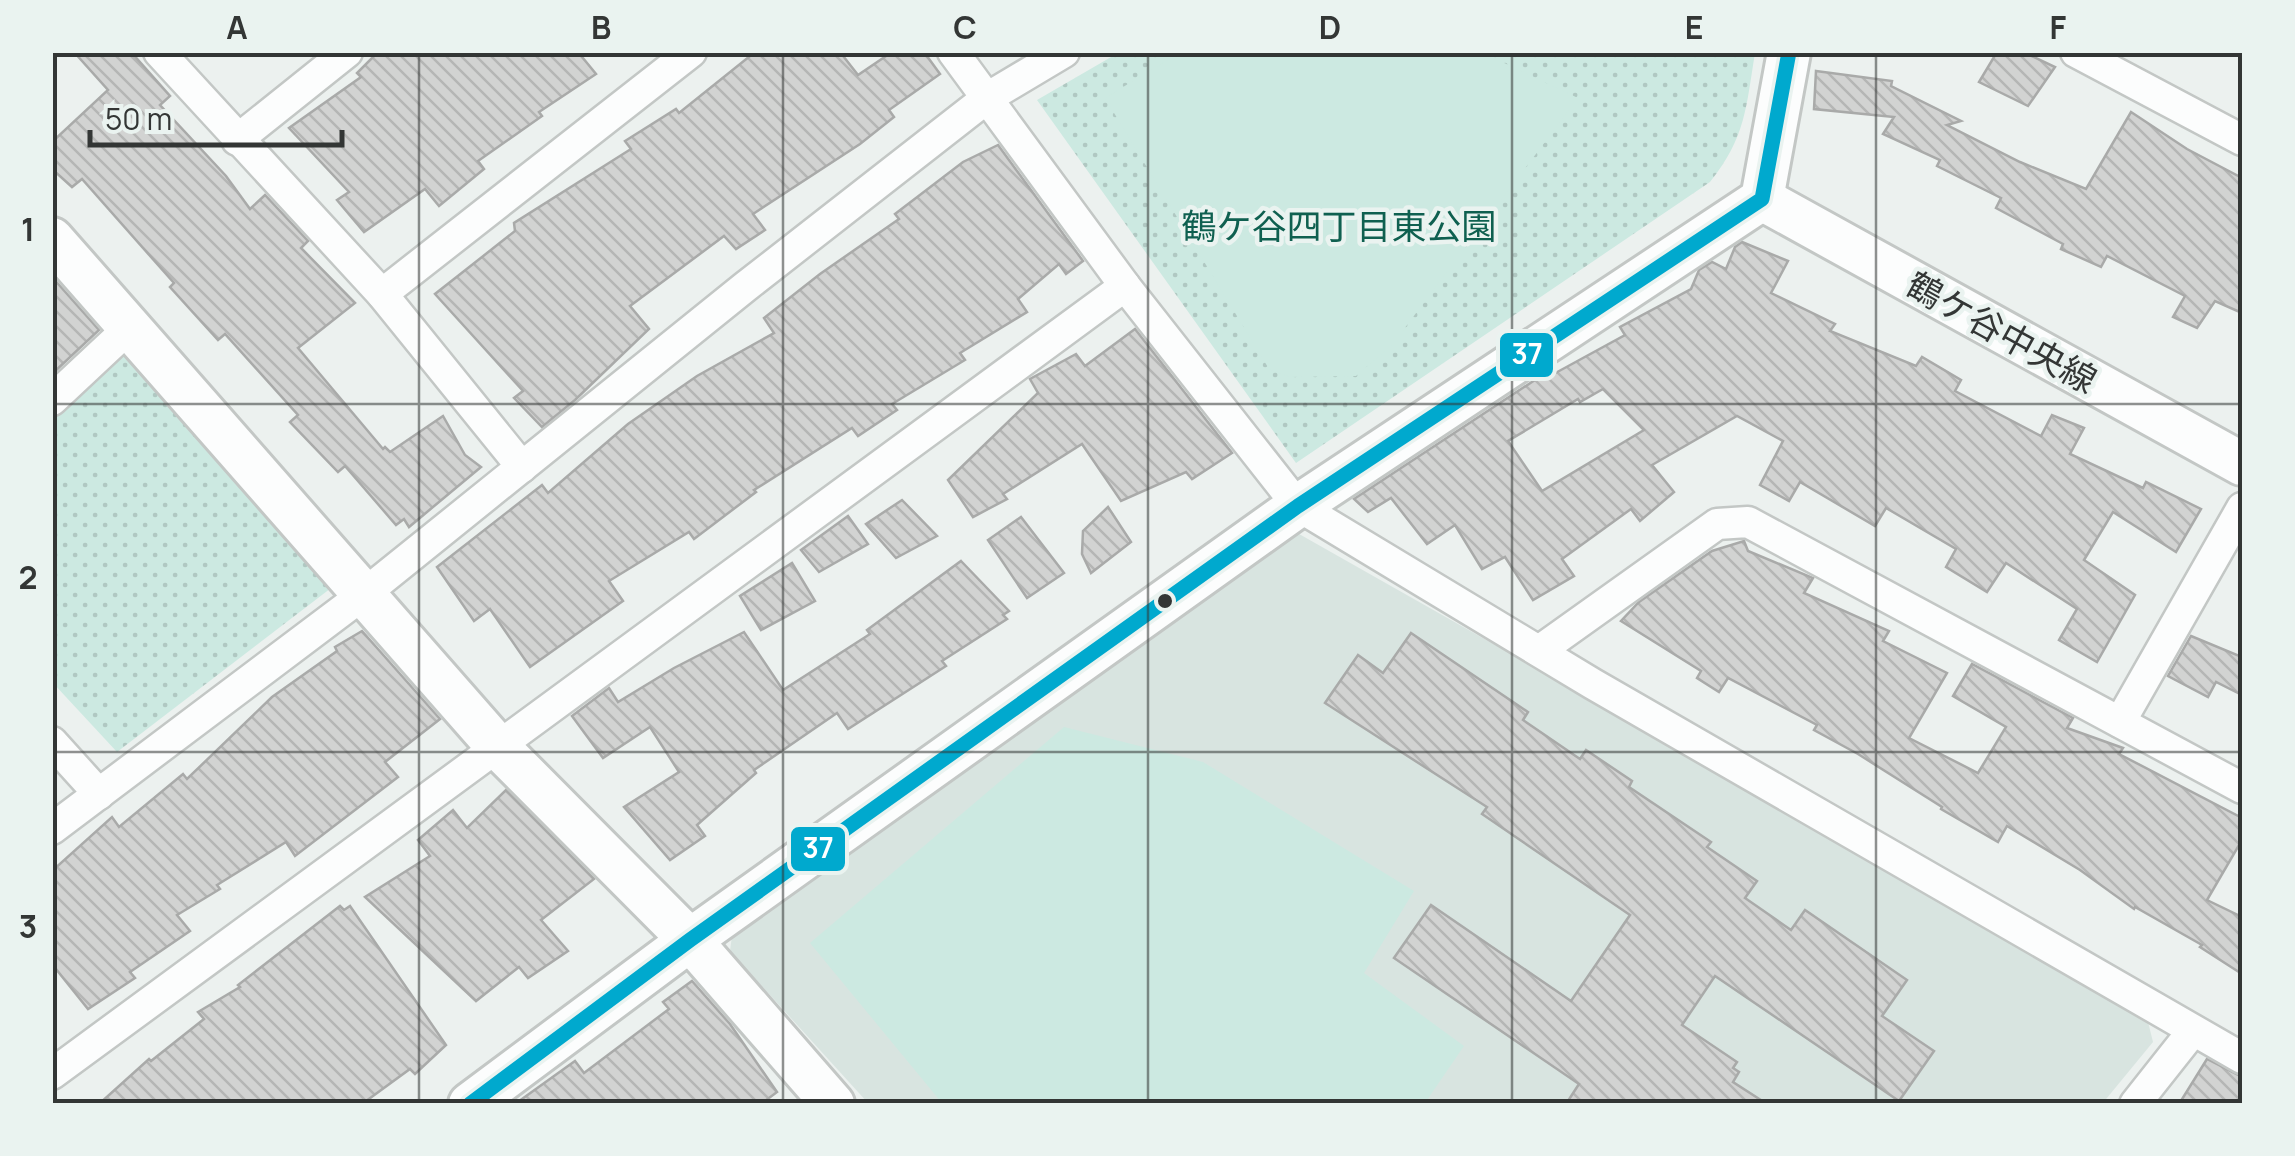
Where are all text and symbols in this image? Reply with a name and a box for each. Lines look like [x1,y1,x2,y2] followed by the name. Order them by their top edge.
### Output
[226,5,248,49] text: A
[591,5,611,49] text: B
[953,5,977,49] text: C
[1319,5,1341,49] text: D
[1685,5,1703,49] text: E
[2050,5,2067,49] text: F
[90,85,342,147] scale bar
[105,98,172,139] text: 50 m
[1181,202,1497,250] park label: 鶴ケ谷四丁目東公園
[21,207,35,251] text: 1
[1899,260,2105,404] street label: 鶴ケ谷中央線
[1498,331,1555,379] line badge: 37
[1511,334,1543,372] text: 37
[18,555,38,599] text: 2
[1155,591,1175,611] unlabelled marker
[789,825,847,873] line badge: 37
[802,828,834,866] text: 37
[19,904,37,948] text: 3

